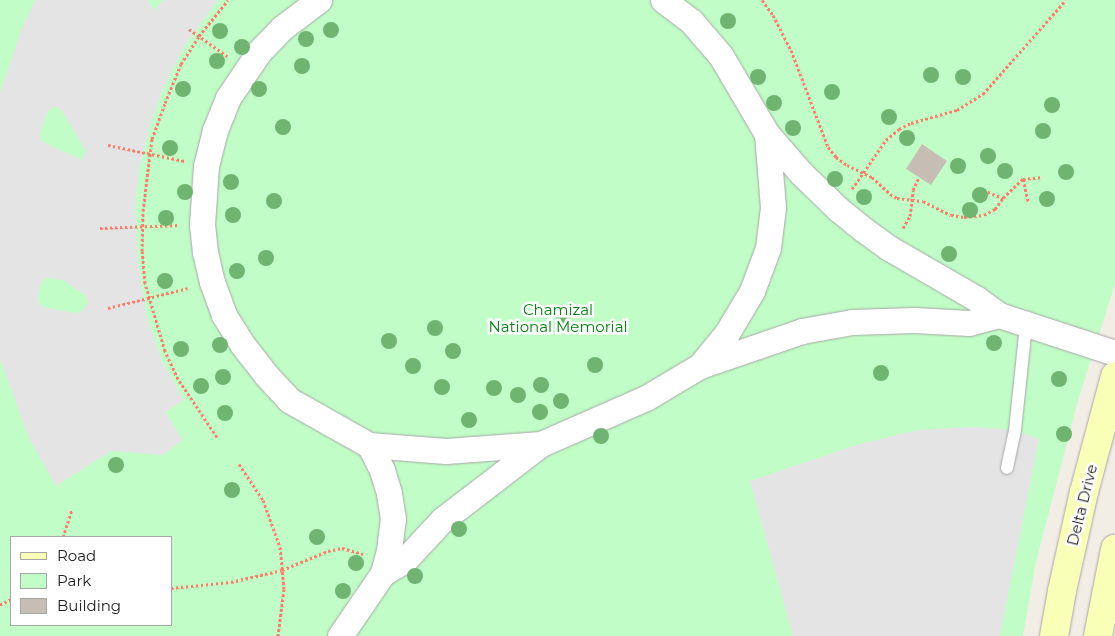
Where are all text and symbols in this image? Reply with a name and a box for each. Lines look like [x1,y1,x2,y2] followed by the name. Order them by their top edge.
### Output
[488,300,628,335] park label: Chamizal National Memorial
[1063,462,1101,548] street label: Delta Drive
[10,536,172,626] legend
[57,546,96,565] text: Road
[57,571,91,590] text: Park
[57,596,121,615] text: Building

